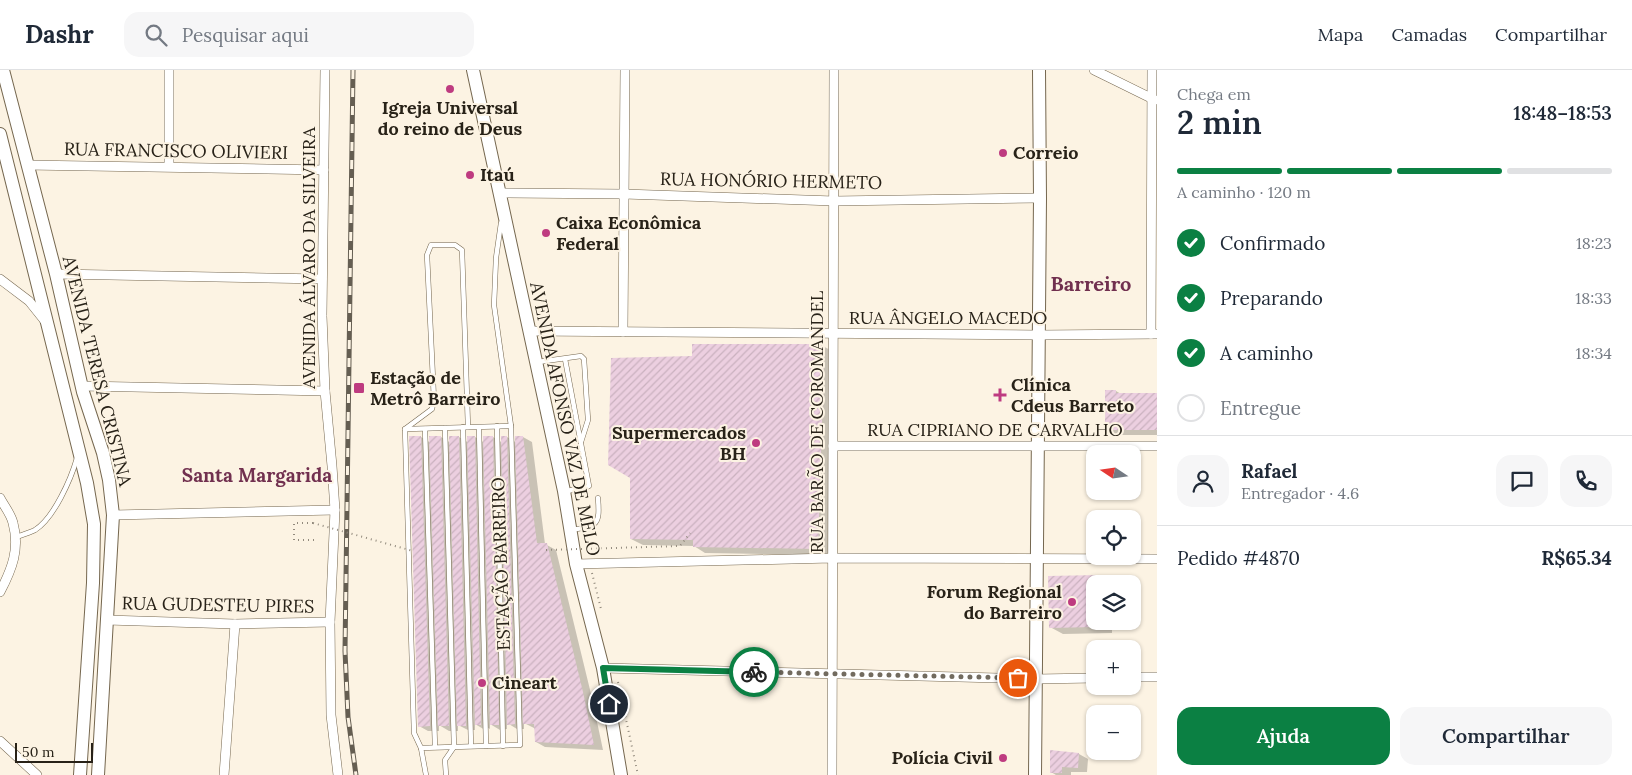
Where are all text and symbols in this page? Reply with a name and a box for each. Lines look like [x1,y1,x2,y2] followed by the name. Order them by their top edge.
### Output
[124,12,474,57] search box
[25,19,94,50] text: Dashr
[142,21,170,49] icon: search
[182,23,309,47] text: Pesquisar aqui
[1318,23,1363,46] text: Mapa
[1391,23,1467,46] text: Camadas
[1495,23,1607,46] text: Compartilhar
[444,83,456,95] marker: Igreja Universal do reino de Deus
[1177,84,1251,104] text: Chega em
[378,96,523,140] place label: Igreja Universal do reino de Deus
[1513,101,1612,125] text: 18:48–18:53
[1177,102,1262,143] text: 2 min
[297,126,320,390] street label: AVENIDA ÁLVARO DA SILVEIRA
[64,137,288,164] street label: RUA FRANCISCO OLIVIERI
[1013,141,1078,164] place label: Correio
[997,147,1009,159] marker: Correio
[480,163,515,186] place label: Itaú
[660,167,882,194] street label: RUA HONÓRIO HERMETO
[464,169,476,181] marker: Itaú
[1177,182,1311,202] text: A caminho · 120 m
[556,211,702,255] place label: Caixa Econômica Federal
[540,227,552,239] marker: Caixa Econômica Federal
[1177,229,1205,257] icon: check
[1220,231,1325,255] text: Confirmado
[1576,233,1612,253] text: 18:23
[57,252,137,489] street label: AVENIDA TERESA CRISTINA
[1051,271,1131,296] district label: Barreiro
[525,279,606,558] street label: AVENIDA AFONSO VAZ DE MELO
[1177,284,1205,312] icon: check
[1220,286,1323,310] text: Preparando
[1575,288,1612,308] text: 18:33
[805,290,828,553] street label: RUA BARÃO DE COROMANDEL
[849,306,1047,329] street label: RUA ÂNGELO MACEDO
[1177,339,1205,367] icon: check
[1220,341,1313,365] text: A caminho
[1576,343,1612,363] text: 18:34
[370,366,500,410] place label: Estação de Metrô Barreiro
[1011,373,1134,417] place label: Clínica Cdeus Barreto
[352,381,366,395] marker: Estação de Metrô Barreiro
[993,388,1007,402] marker: Clínica Cdeus Barreto
[1220,396,1301,420] text: Entregue
[867,418,1123,441] street label: RUA CIPRIANO DE CARVALHO
[612,421,746,465] place label: Supermercados BH
[750,437,762,449] marker: Supermercados BH
[1086,445,1141,500] north arrow
[1086,445,1141,760] map controls
[1177,455,1229,507] button: person
[1496,455,1548,507] button: chat
[1560,455,1612,507] button: phone
[1241,459,1298,483] text: Rafael
[182,463,332,487] district label: Santa Margarida
[486,477,515,651] street label: ESTAÇÃO BARREIRO
[1241,483,1359,503] text: Entregador · 4.6
[1086,510,1141,565] button: locate
[1177,546,1300,570] text: Pedido #4870
[1541,546,1612,570] text: R$65.34
[1086,575,1141,630] button: layers
[926,580,1062,624] place label: Forum Regional do Barreiro
[121,591,315,618] street label: RUA GUDESTEU PIRES
[1066,596,1078,608] marker: Forum Regional do Barreiro
[1086,640,1141,695] button: +
[729,647,779,697] courier
[997,657,1039,699] pin
[740,658,768,686] icon: bike
[1004,664,1032,692] icon: bag
[492,671,558,694] place label: Cineart
[476,677,488,689] marker: Cineart
[588,683,630,725] pin
[595,690,623,718] icon: home
[1086,705,1141,760] button: −
[1177,707,1390,765] button: Ajuda
[1400,707,1612,765] button: Compartilhar
[15,740,92,763] scale bar
[22,743,55,761] text: 50 m
[891,746,993,769] place label: Polícia Civil
[997,752,1009,764] marker: Polícia Civil

